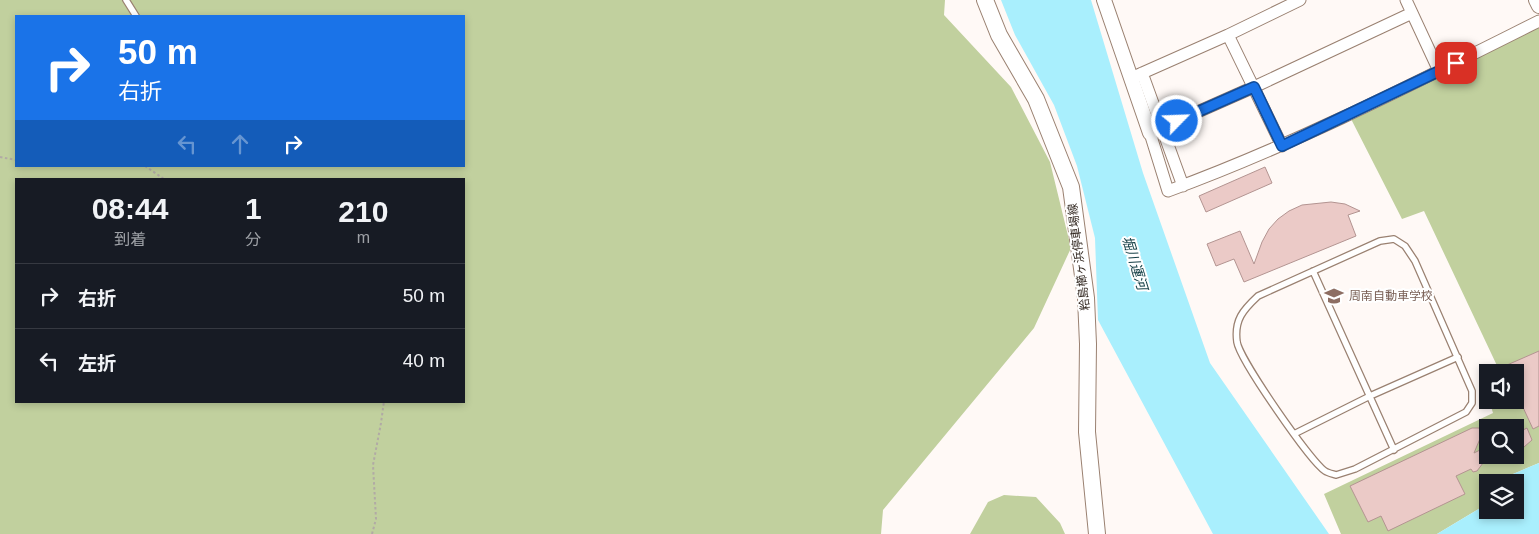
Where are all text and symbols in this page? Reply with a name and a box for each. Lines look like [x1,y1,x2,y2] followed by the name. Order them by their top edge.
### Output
[118,32,198,71] text: 50 m
[35,35,100,100] icon: right
[1435,42,1477,84] pin
[1442,49,1470,77] icon: arrive
[118,79,162,104] text: 右折
[1150,94,1202,146] position arrow
[173,130,201,158] icon: left
[226,130,254,158] icon: ahead
[279,130,307,158] icon: right
[92,192,168,225] text: 08:44
[245,192,262,225] text: 1
[338,195,388,228] text: 210
[1065,203,1093,311] street label: 粭島櫛ヶ浜停車場線
[357,229,370,246] text: m
[114,231,146,248] text: 到着
[245,231,261,248] text: 分
[1119,234,1152,295] water label: 堀川運河
[35,282,63,310] icon: right
[403,285,445,306] text: 50 m
[1323,285,1345,307] school or university icon: 周南自動車学校
[78,288,116,309] text: 右折
[1349,289,1433,303] place label: 周南自動車学校
[35,347,63,375] icon: left
[403,350,445,371] text: 40 m
[78,353,116,374] text: 左折
[1479,364,1524,519] map controls
[1479,364,1524,409] button: sound
[1479,419,1524,464] button: search
[1479,474,1524,519] button: layers

